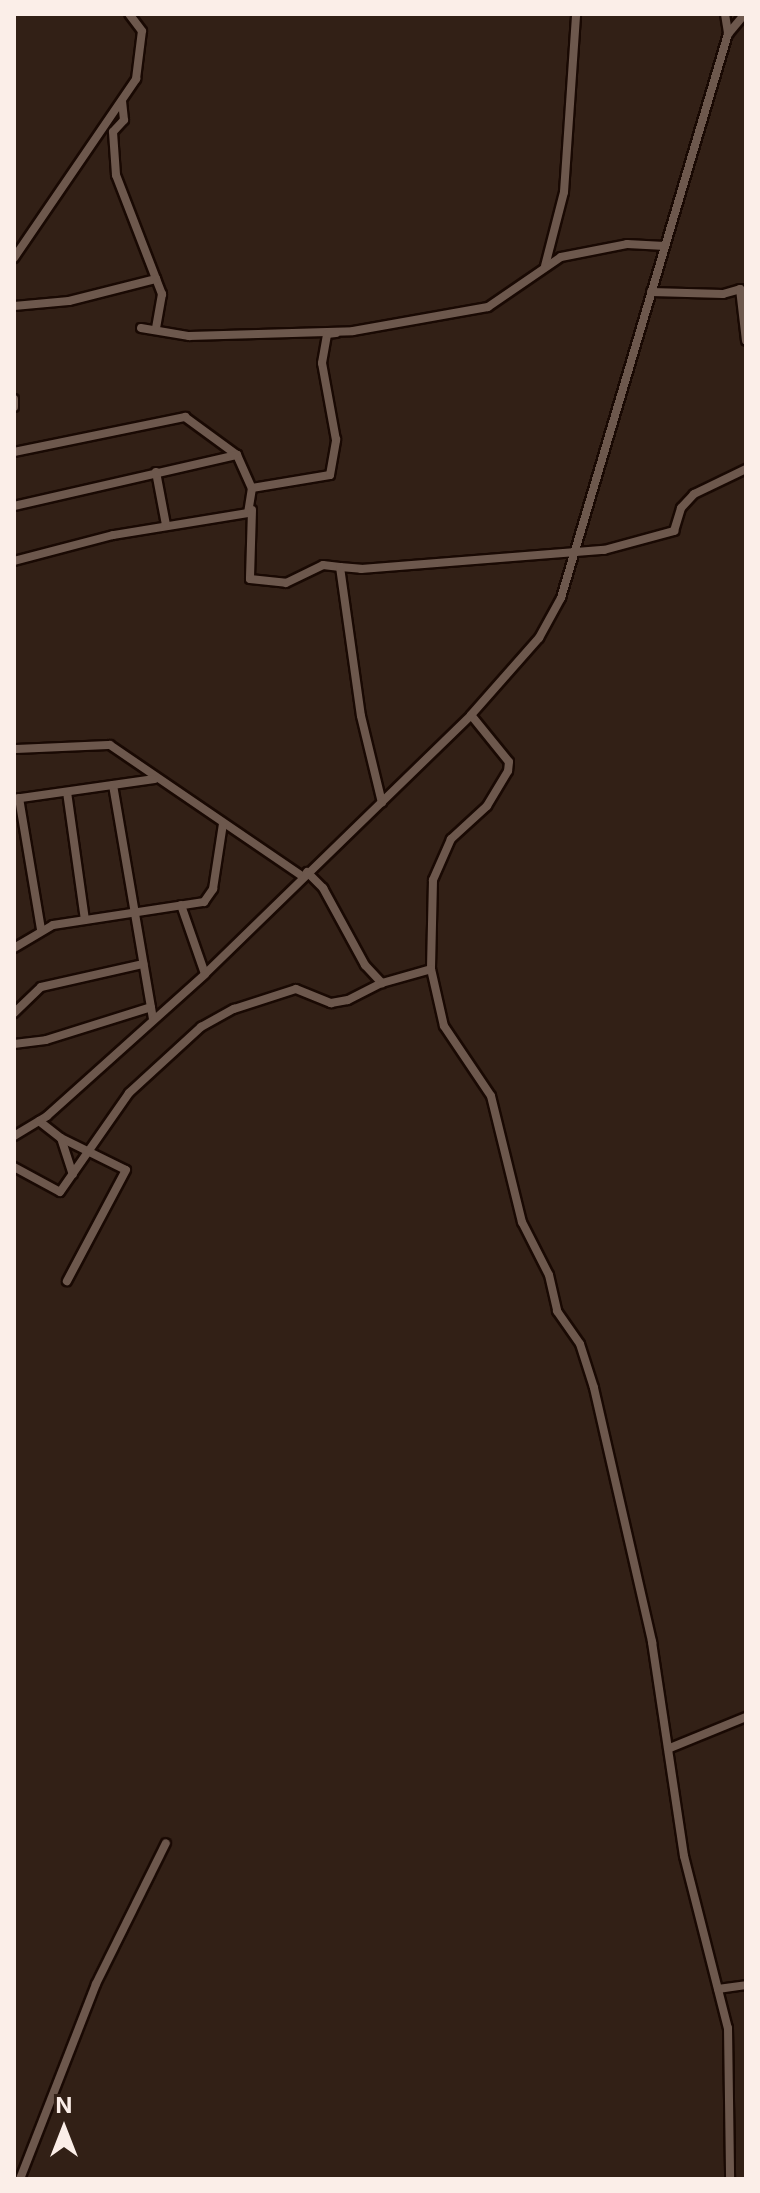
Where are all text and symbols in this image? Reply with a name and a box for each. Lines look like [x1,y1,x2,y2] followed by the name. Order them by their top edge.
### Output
[24,2089,104,2169] north arrow
[56,2092,72,2118] text: N

